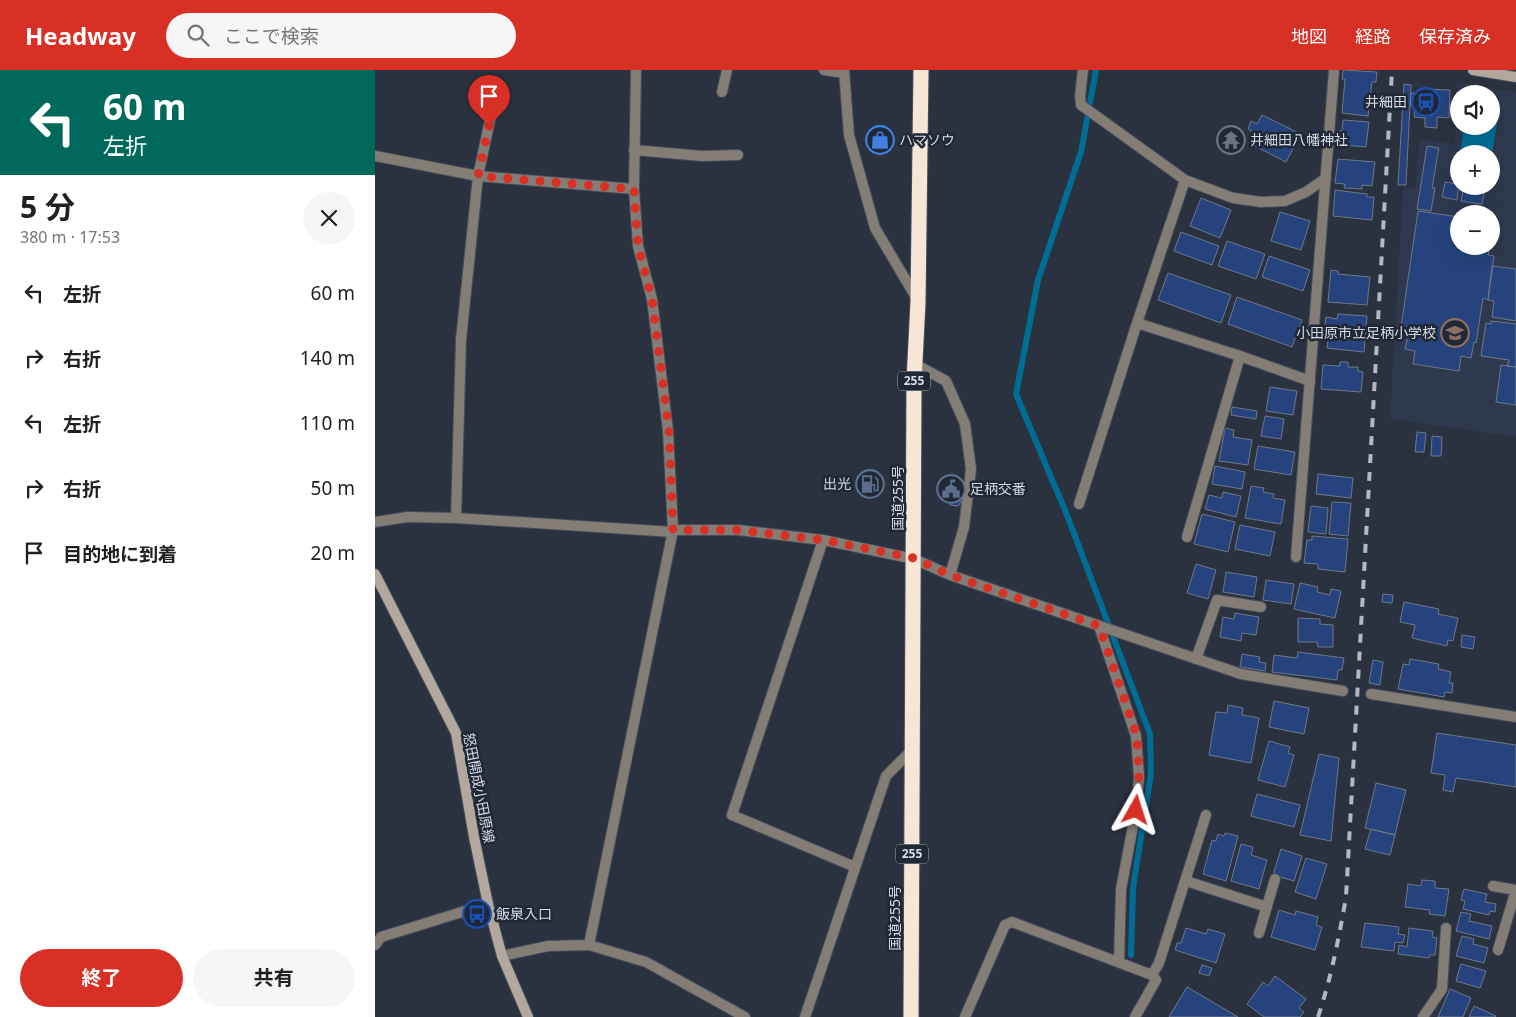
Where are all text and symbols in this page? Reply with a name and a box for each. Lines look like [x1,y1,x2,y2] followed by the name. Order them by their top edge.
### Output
[166,13,516,58] search box
[25,19,136,52] text: Headway
[184,21,212,49] icon: search
[224,23,319,49] text: ここで検索
[1291,24,1327,48] text: 地図
[1355,24,1391,48] text: 経路
[1419,24,1491,48] text: 保存済み
[468,75,510,126] pin
[475,82,503,110] icon: arrive
[103,83,186,130] text: 60 m
[1450,85,1500,255] map controls
[1450,85,1500,135] button: sound
[1411,87,1441,117] station icon: 井細田
[20,90,85,155] icon: left
[1365,92,1407,111] place label: 井細田
[865,125,895,155] shop icon: ハマソウ
[1216,125,1246,155] temple icon: 井細田八幡神社
[103,130,147,160] text: 左折
[899,130,955,149] place label: ハマソウ
[1250,130,1348,149] place label: 井細田八幡神社
[1450,145,1500,195] button: +
[20,186,75,227] text: 5 分
[303,192,355,244] button: close
[1450,205,1500,255] button: −
[20,226,120,248] text: 380 m · 17:53
[20,279,48,307] icon: left
[311,280,355,306] text: 60 m
[63,281,101,307] text: 左折
[1440,318,1470,348] school or university icon: 小田原市立足柄小学校
[1296,323,1436,342] place label: 小田原市立足柄小学校
[20,344,48,372] icon: right
[300,345,355,371] text: 140 m
[63,346,101,372] text: 右折
[898,372,930,391] road number: 255
[20,409,48,437] icon: left
[300,410,355,436] text: 110 m
[63,411,101,437] text: 左折
[888,465,907,531] street label: 国道255号
[855,469,885,499] fuel station icon: 出光
[20,474,48,502] icon: right
[823,474,851,493] place label: 出光
[936,474,966,504] public building icon: 足柄交番
[311,475,355,501] text: 50 m
[63,476,101,502] text: 右折
[970,479,1026,498] place label: 足柄交番
[20,539,48,567] icon: arrive
[311,540,355,566] text: 20 m
[63,541,177,567] text: 目的地に到着
[459,731,500,845] street label: 怒田開成小田原線
[1109,783,1161,835] position arrow
[896,844,928,864] road number: 255
[885,885,904,951] street label: 国道255号
[462,899,492,929] bus stop icon: 飯泉入口
[496,904,552,923] place label: 飯泉入口
[20,949,183,1007] button: 終了
[193,949,355,1007] button: 共有

